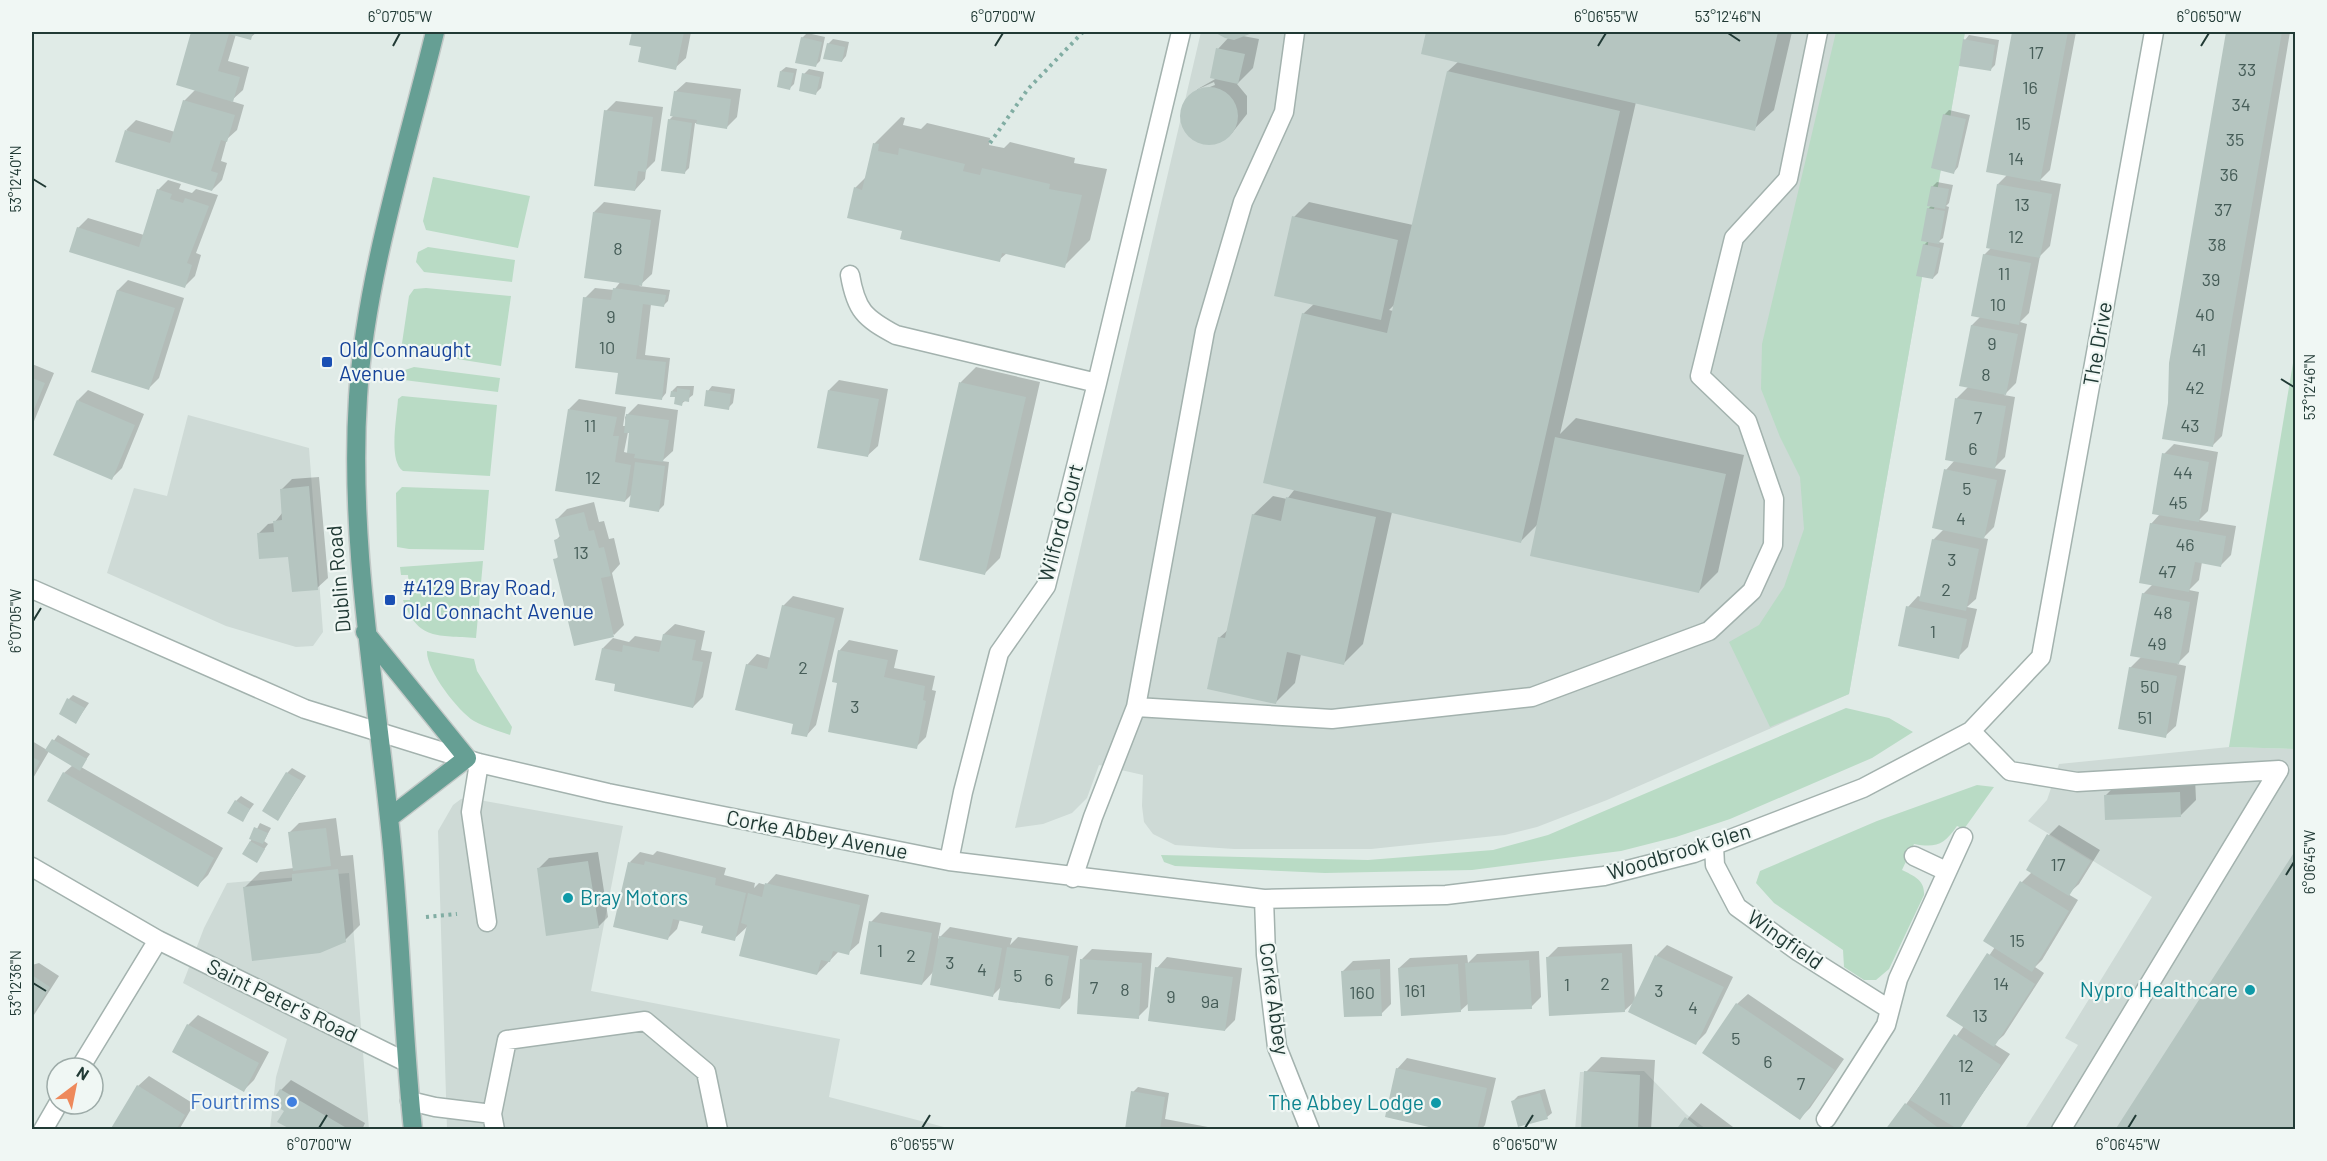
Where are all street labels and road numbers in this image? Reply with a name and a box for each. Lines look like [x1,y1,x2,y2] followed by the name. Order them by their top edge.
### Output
[2077,300,2116,388] street label: The Drive
[1032,461,1087,584] street label: Wilford Court
[320,524,355,634] street label: Dublin Road
[724,804,910,863] street label: Corke Abbey Avenue
[1604,817,1753,884] street label: Woodbrook Glen
[1743,904,1829,974] street label: Wingfield
[1255,941,1296,1057] street label: Corke Abbey
[203,952,362,1047] street label: Saint Peter's Road

